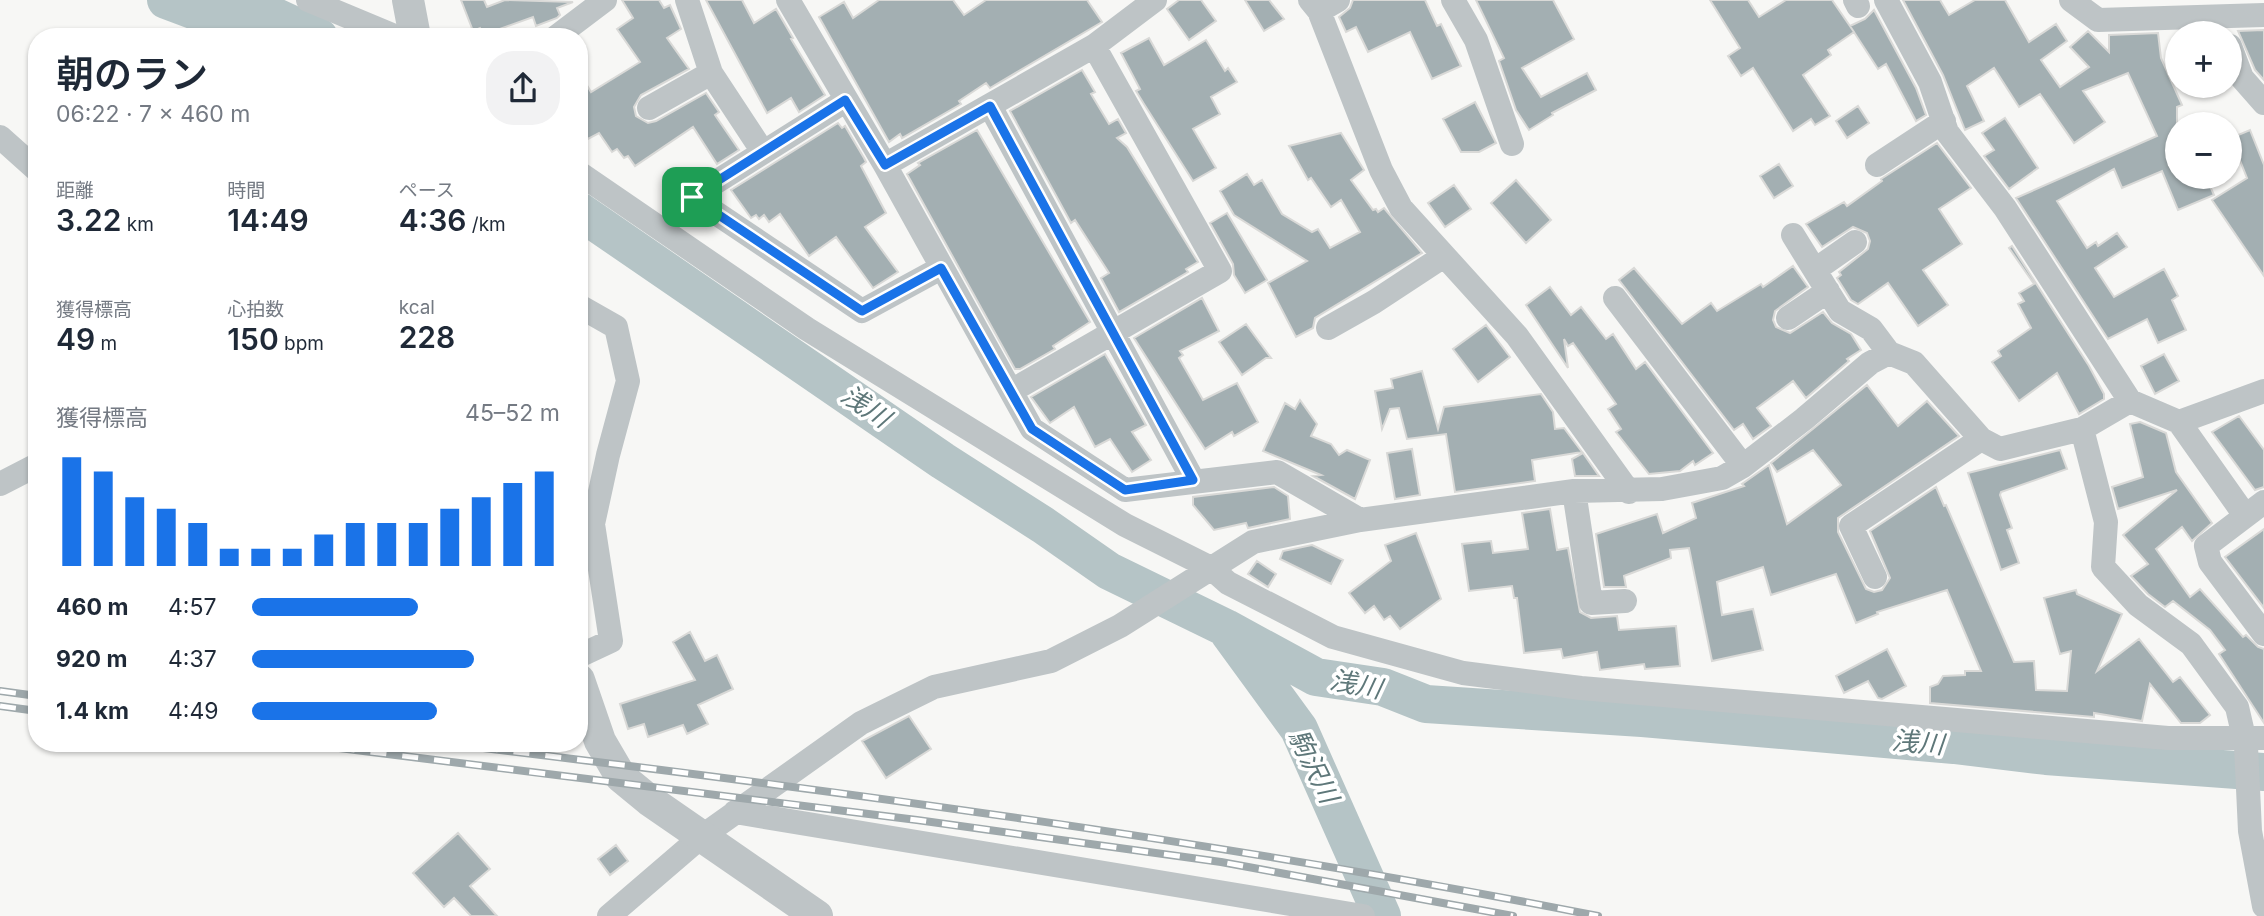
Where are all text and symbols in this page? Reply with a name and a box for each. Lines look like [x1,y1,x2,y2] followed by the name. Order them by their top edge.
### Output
[2165,21,2242,189] map controls
[2165,21,2242,98] button: +
[56,51,208,97] text: 朝のラン
[486,51,560,125] button: share
[56,100,250,128] text: 06:22 · 7 × 460 m
[2165,112,2242,189] button: −
[662,167,722,227] pin
[673,178,711,216] icon: arrive
[56,179,94,202] text: 距離
[227,179,265,202] text: 時間
[399,179,455,202] text: ペース
[56,202,121,238] text: 3.22
[227,202,309,238] text: 14:49
[399,202,466,238] text: 4:36
[121,213,154,236] text: km
[466,213,506,236] text: /km
[399,296,435,319] text: kcal
[56,298,132,321] text: 獲得標高
[227,298,284,321] text: 心拍数
[399,319,455,355] text: 228
[56,321,95,357] text: 49
[227,321,279,357] text: 150
[95,332,117,355] text: m
[279,332,324,355] text: bpm
[836,379,899,435] water label: 浅川
[465,399,560,427] text: 45–52 m
[56,404,148,432] text: 獲得標高
[56,593,128,621] text: 460 m
[168,593,216,621] text: 4:57
[56,645,127,673] text: 920 m
[168,645,217,673] text: 4:37
[1328,664,1387,705] water label: 浅川
[56,697,129,725] text: 1.4 km
[168,697,219,725] text: 4:49
[1283,724,1346,811] water label: 駒沢川
[1891,724,1948,760] water label: 浅川

